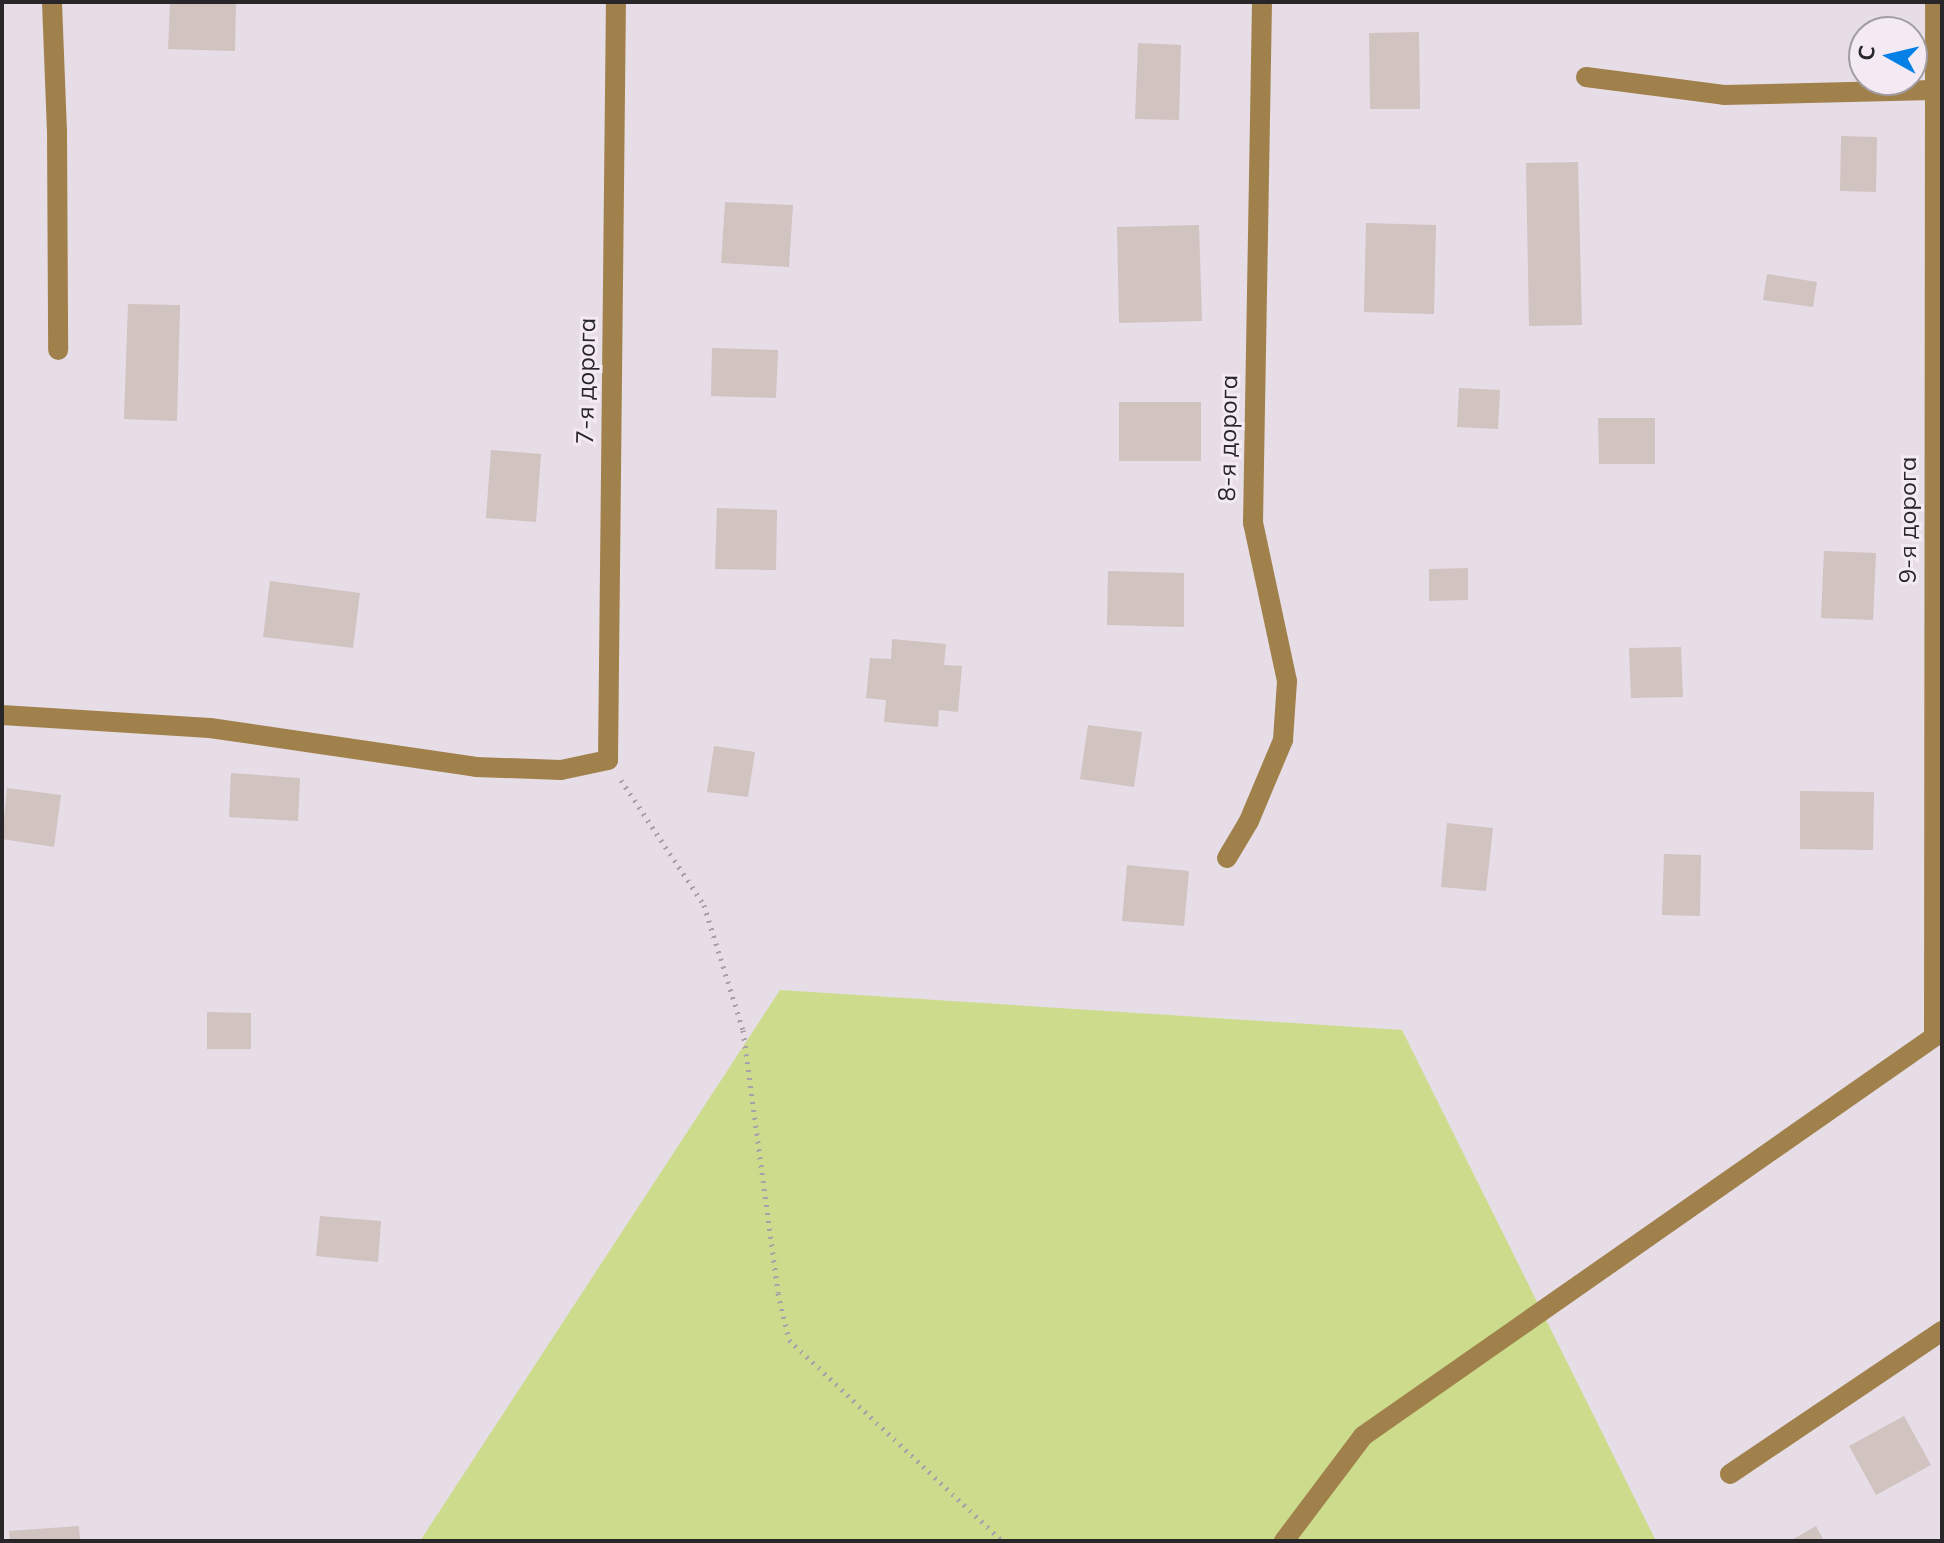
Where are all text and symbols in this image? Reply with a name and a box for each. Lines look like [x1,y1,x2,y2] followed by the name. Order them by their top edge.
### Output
[1848,16,1928,96] north arrow
[1851,44,1881,62] text: С
[570,317,602,445] street label: 7-я дорога
[1212,374,1244,502] street label: 8-я дорога
[1894,457,1922,583] street label: 9-я дорога

